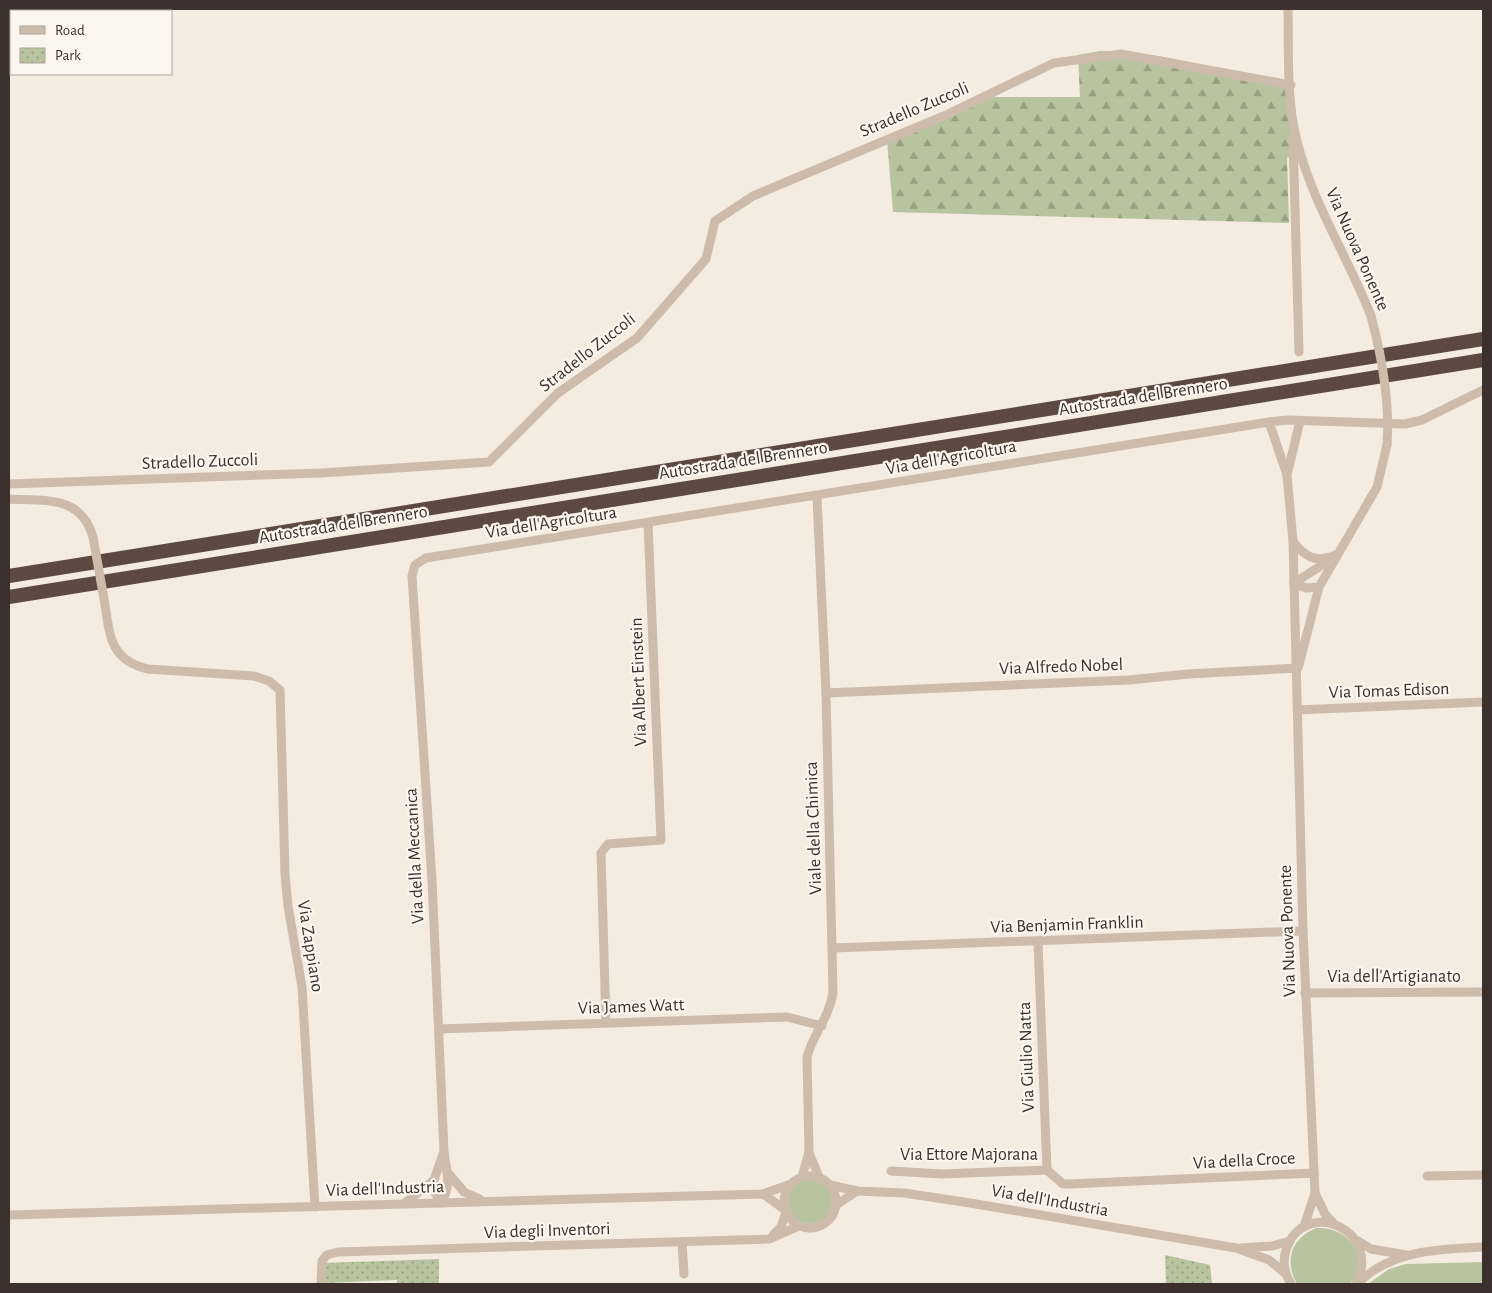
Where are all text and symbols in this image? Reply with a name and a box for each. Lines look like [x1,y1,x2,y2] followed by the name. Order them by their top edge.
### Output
[10,10,172,75] legend
[55,23,85,38] text: Road
[55,48,81,63] text: Park
[857,79,971,141] street label: Stradello Zuccoli
[1322,185,1392,313] street label: Via Nuova Ponente
[536,310,639,396] street label: Stradello Zuccoli
[1058,375,1229,419] street label: Autostrada del Brennero
[884,438,1018,478] street label: Via dell'Agricoltura
[658,439,829,483] street label: Autostrada del Brennero
[142,451,259,473] street label: Stradello Zuccoli
[258,503,429,547] street label: Autostrada del Brennero
[484,504,618,542] street label: Via dell'Agricoltura
[628,617,650,747] street label: Via Albert Einstein
[999,656,1123,678] street label: Via Alfredo Nobel
[1328,680,1450,702] street label: Via Tomas Edison
[803,761,825,895] street label: Viale della Chimica
[402,787,428,924] street label: Via della Meccanica
[1277,865,1299,997] street label: Via Nuova Ponente
[294,899,326,993] street label: Via Zappiano
[990,913,1144,937] street label: Via Benjamin Franklin
[1327,968,1461,986] street label: Via dell'Artigianato
[578,996,685,1018] street label: Via James Watt
[1016,1001,1038,1113] street label: Via Giulio Natta
[900,1146,1038,1164] street label: Via Ettore Majorana
[1192,1149,1296,1173] street label: Via della Croce
[325,1178,445,1200] street label: Via dell'Industria
[990,1182,1110,1220] street label: Via dell'Industria
[483,1220,611,1242] street label: Via degli Inventori

